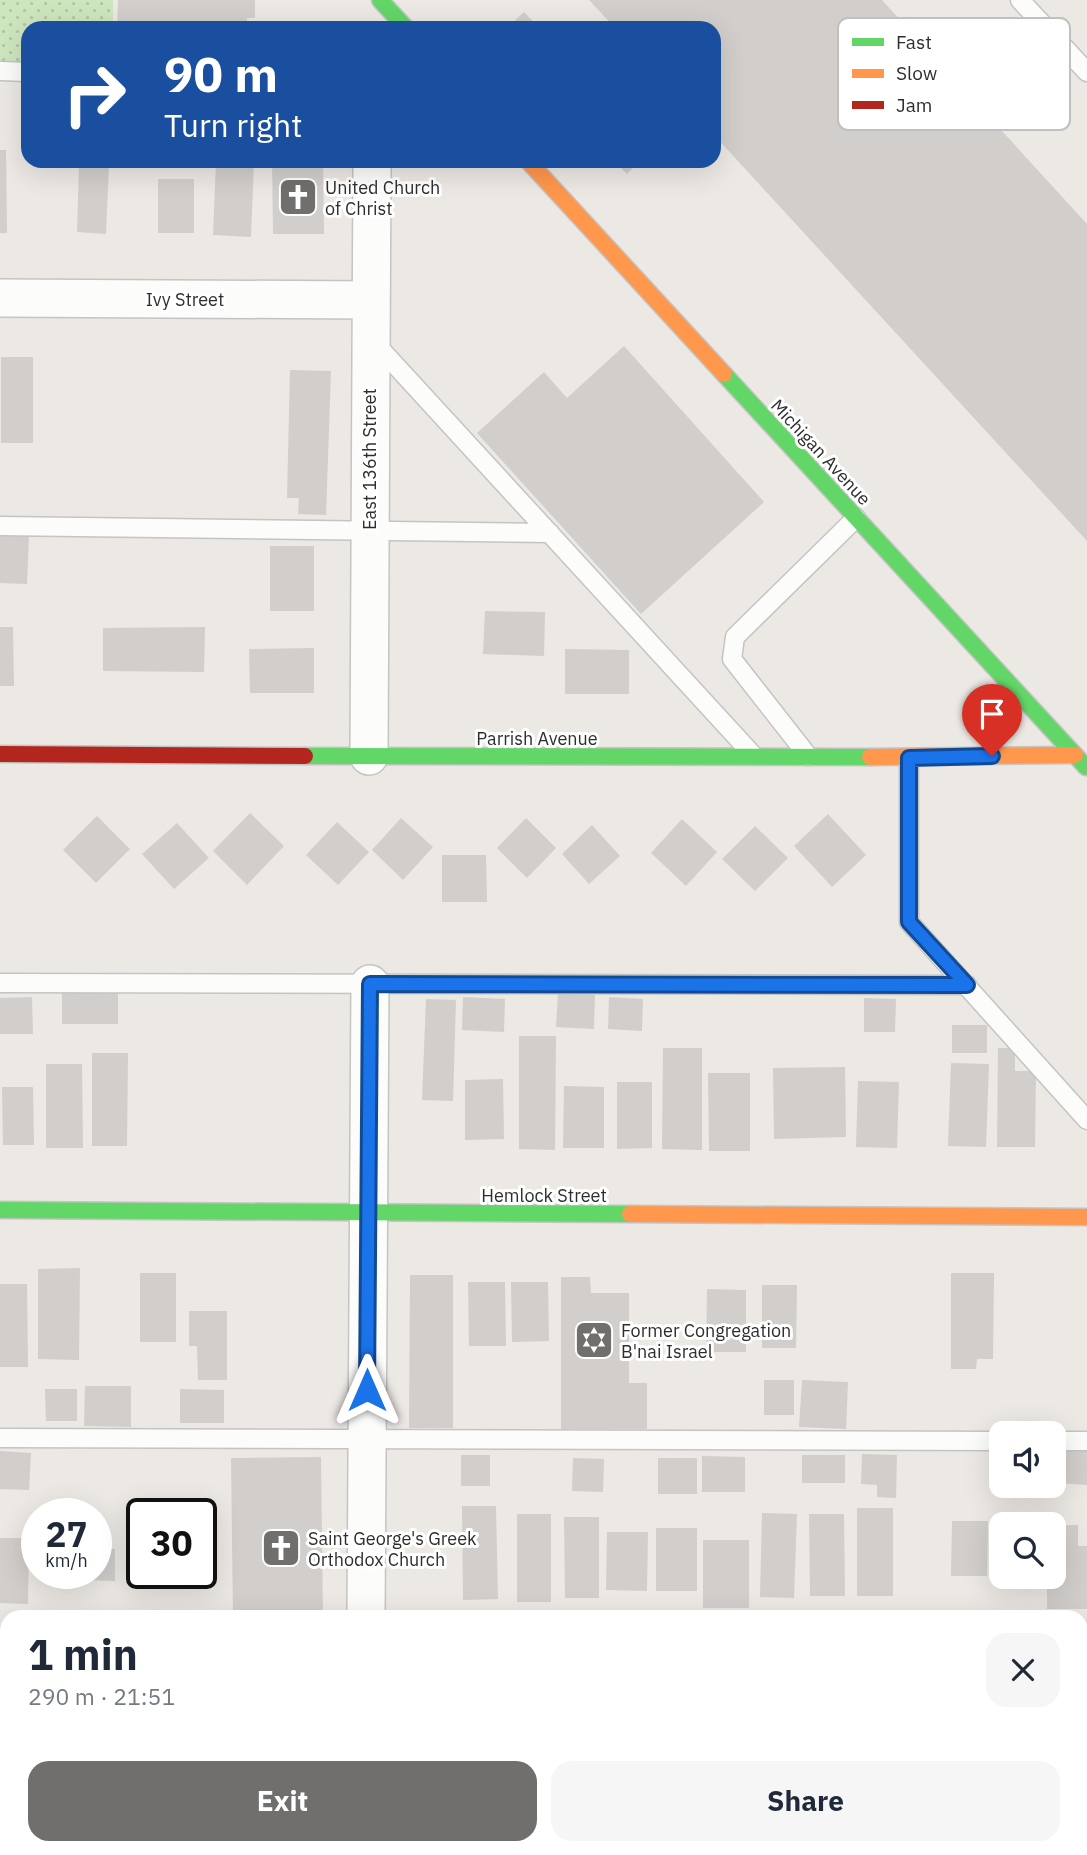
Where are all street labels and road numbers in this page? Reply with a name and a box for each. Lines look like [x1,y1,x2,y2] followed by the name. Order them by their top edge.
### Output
[146,288,224,311] street label: Ivy Street
[358,388,381,530] street label: East 136th Street
[766,394,876,510] street label: Michigan Avenue
[476,727,598,750] street label: Parrish Avenue
[481,1184,607,1207] street label: Hemlock Street

